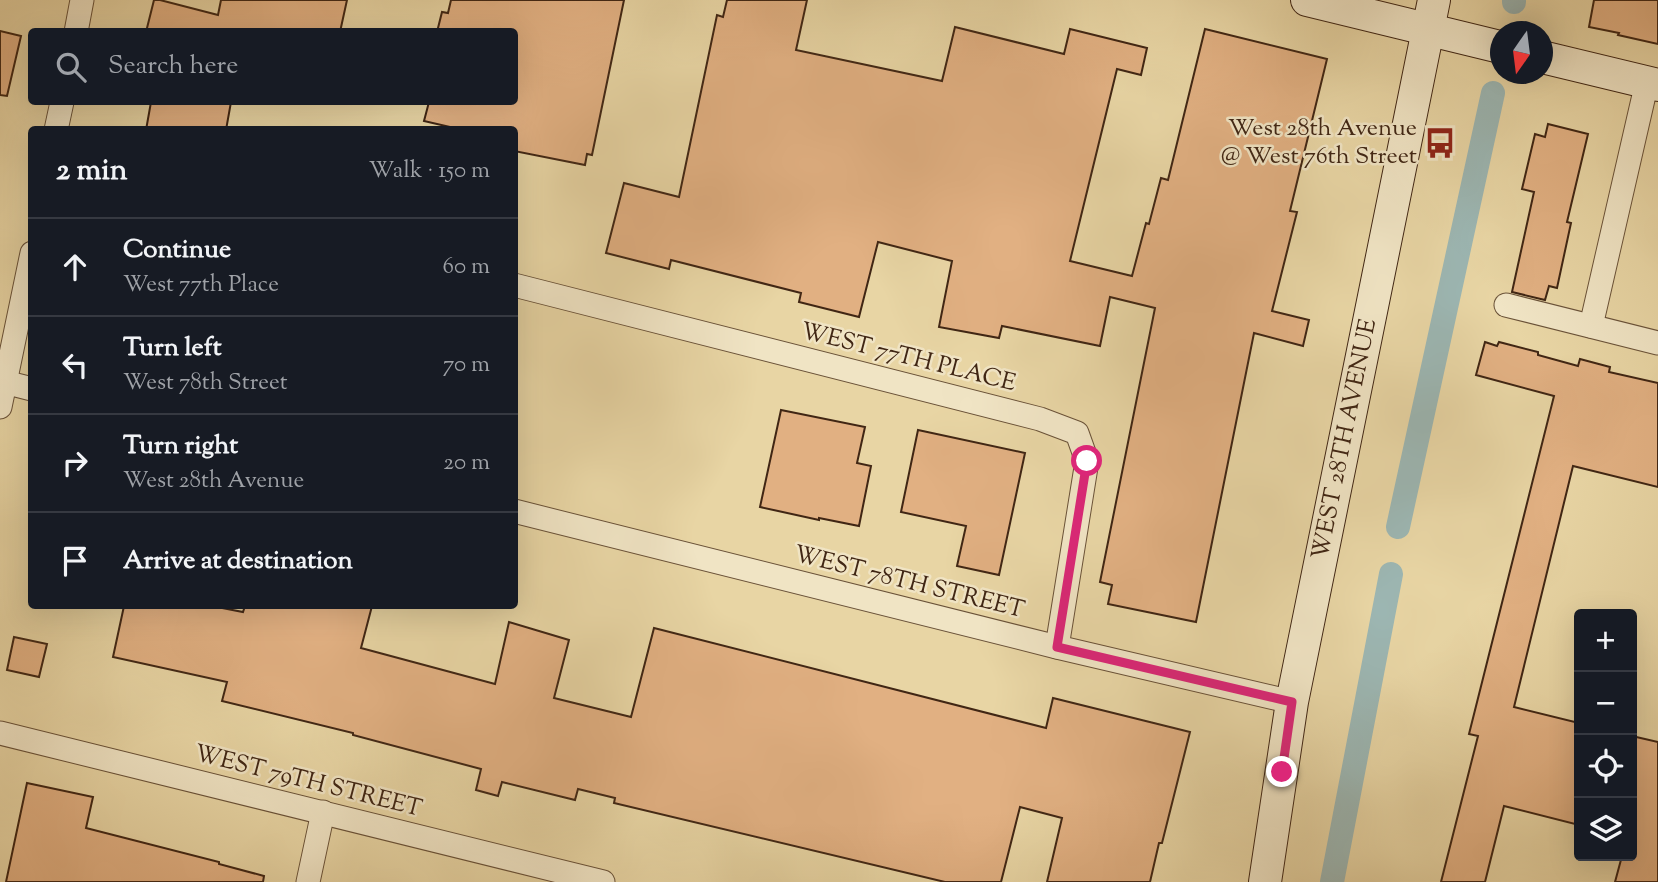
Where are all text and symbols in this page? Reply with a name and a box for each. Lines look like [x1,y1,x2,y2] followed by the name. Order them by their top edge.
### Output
[1490,21,1553,84] north arrow
[28,28,518,105] search box
[52,48,90,86] icon: search
[108,48,238,85] text: Search here
[1221,112,1417,174] place label: West 28th Avenue @ West 76th Street
[1423,126,1457,160] bus stop icon: West 28th Avenue @ West 76th Street
[56,150,128,193] text: 2 min
[369,155,490,188] text: Walk · 150 m
[123,232,231,269] text: Continue
[56,248,94,286] icon: ahead
[442,251,490,284] text: 60 m
[123,269,279,302] text: West 77th Place
[797,315,1020,401] street label: WEST 77TH PLACE
[1304,315,1386,563] street label: WEST 28TH AVENUE
[123,330,222,367] text: Turn left
[56,346,94,384] icon: left
[443,349,490,382] text: 70 m
[123,367,288,400] text: West 78th Street
[123,428,238,465] text: Turn right
[56,444,94,482] icon: right
[1071,445,1102,476] route start
[443,447,490,480] text: 20 m
[123,465,304,498] text: West 28th Avenue
[790,538,1028,628] street label: WEST 78TH STREET
[56,542,94,580] icon: arrive
[123,543,353,580] text: Arrive at destination
[1574,609,1637,861] map controls
[1574,609,1637,672] button: +
[1574,672,1637,735] button: −
[1574,735,1637,798] button: locate
[190,737,426,827] street label: WEST 79TH STREET
[1266,756,1297,787] route end
[1574,798,1637,861] button: layers

